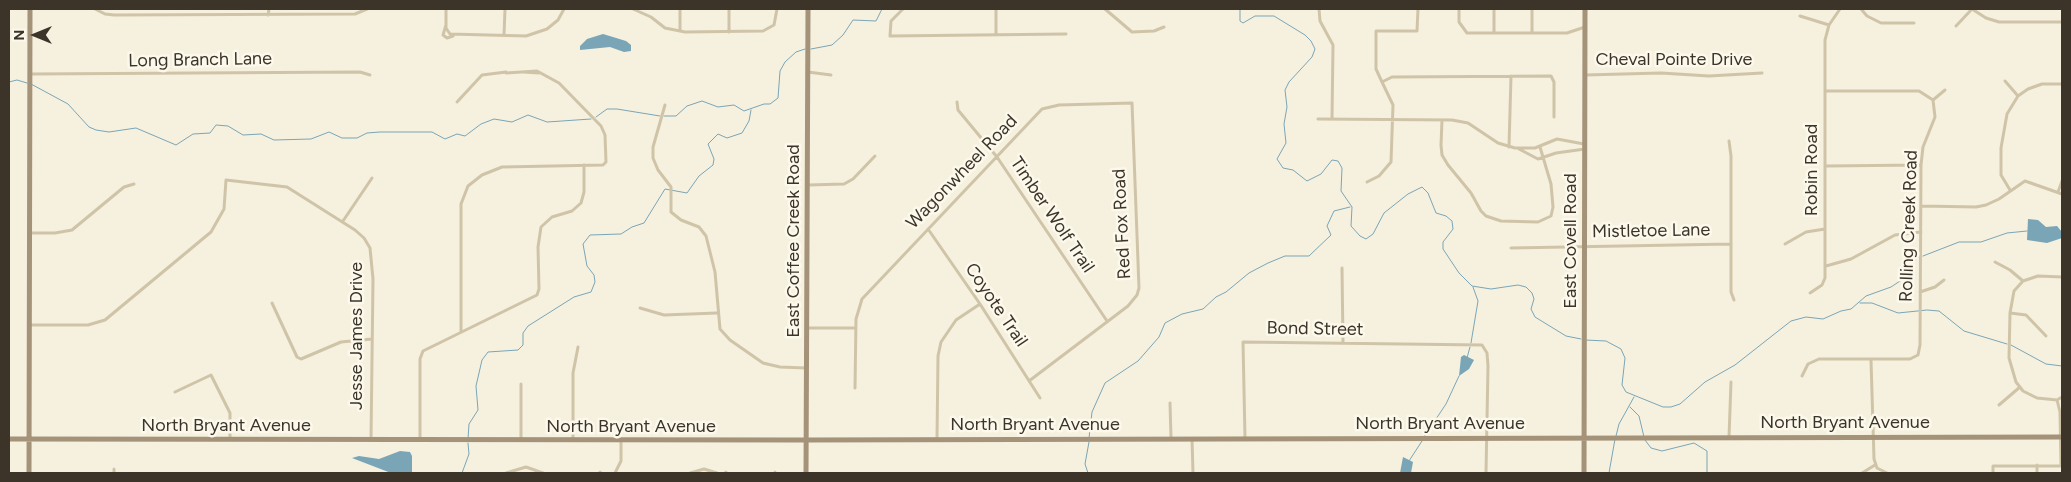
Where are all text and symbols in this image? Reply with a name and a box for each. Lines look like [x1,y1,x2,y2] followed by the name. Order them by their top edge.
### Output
[10,10,60,60] north arrow
[11,30,28,40] text: N
[128,48,272,72] street label: Long Branch Lane
[1596,49,1752,71] street label: Cheval Pointe Drive
[902,110,1022,234] street label: Wagonwheel Road
[1801,124,1823,216] street label: Robin Road
[783,144,805,338] street label: East Coffee Creek Road
[1896,150,1922,302] street label: Rolling Creek Road
[1005,153,1099,277] street label: Timber Wolf Trail
[1108,168,1136,280] street label: Red Fox Road
[1560,173,1582,309] street label: East Covell Road
[1592,219,1710,243] street label: Mistletoe Lane
[960,259,1032,351] street label: Coyote Trail
[346,262,368,410] street label: Jesse James Drive
[1266,317,1364,341] street label: Bond Street
[1760,412,1930,434] street label: North Bryant Avenue
[1355,413,1525,435] street label: North Bryant Avenue
[950,414,1120,436] street label: North Bryant Avenue
[141,415,311,437] street label: North Bryant Avenue
[546,416,716,438] street label: North Bryant Avenue

